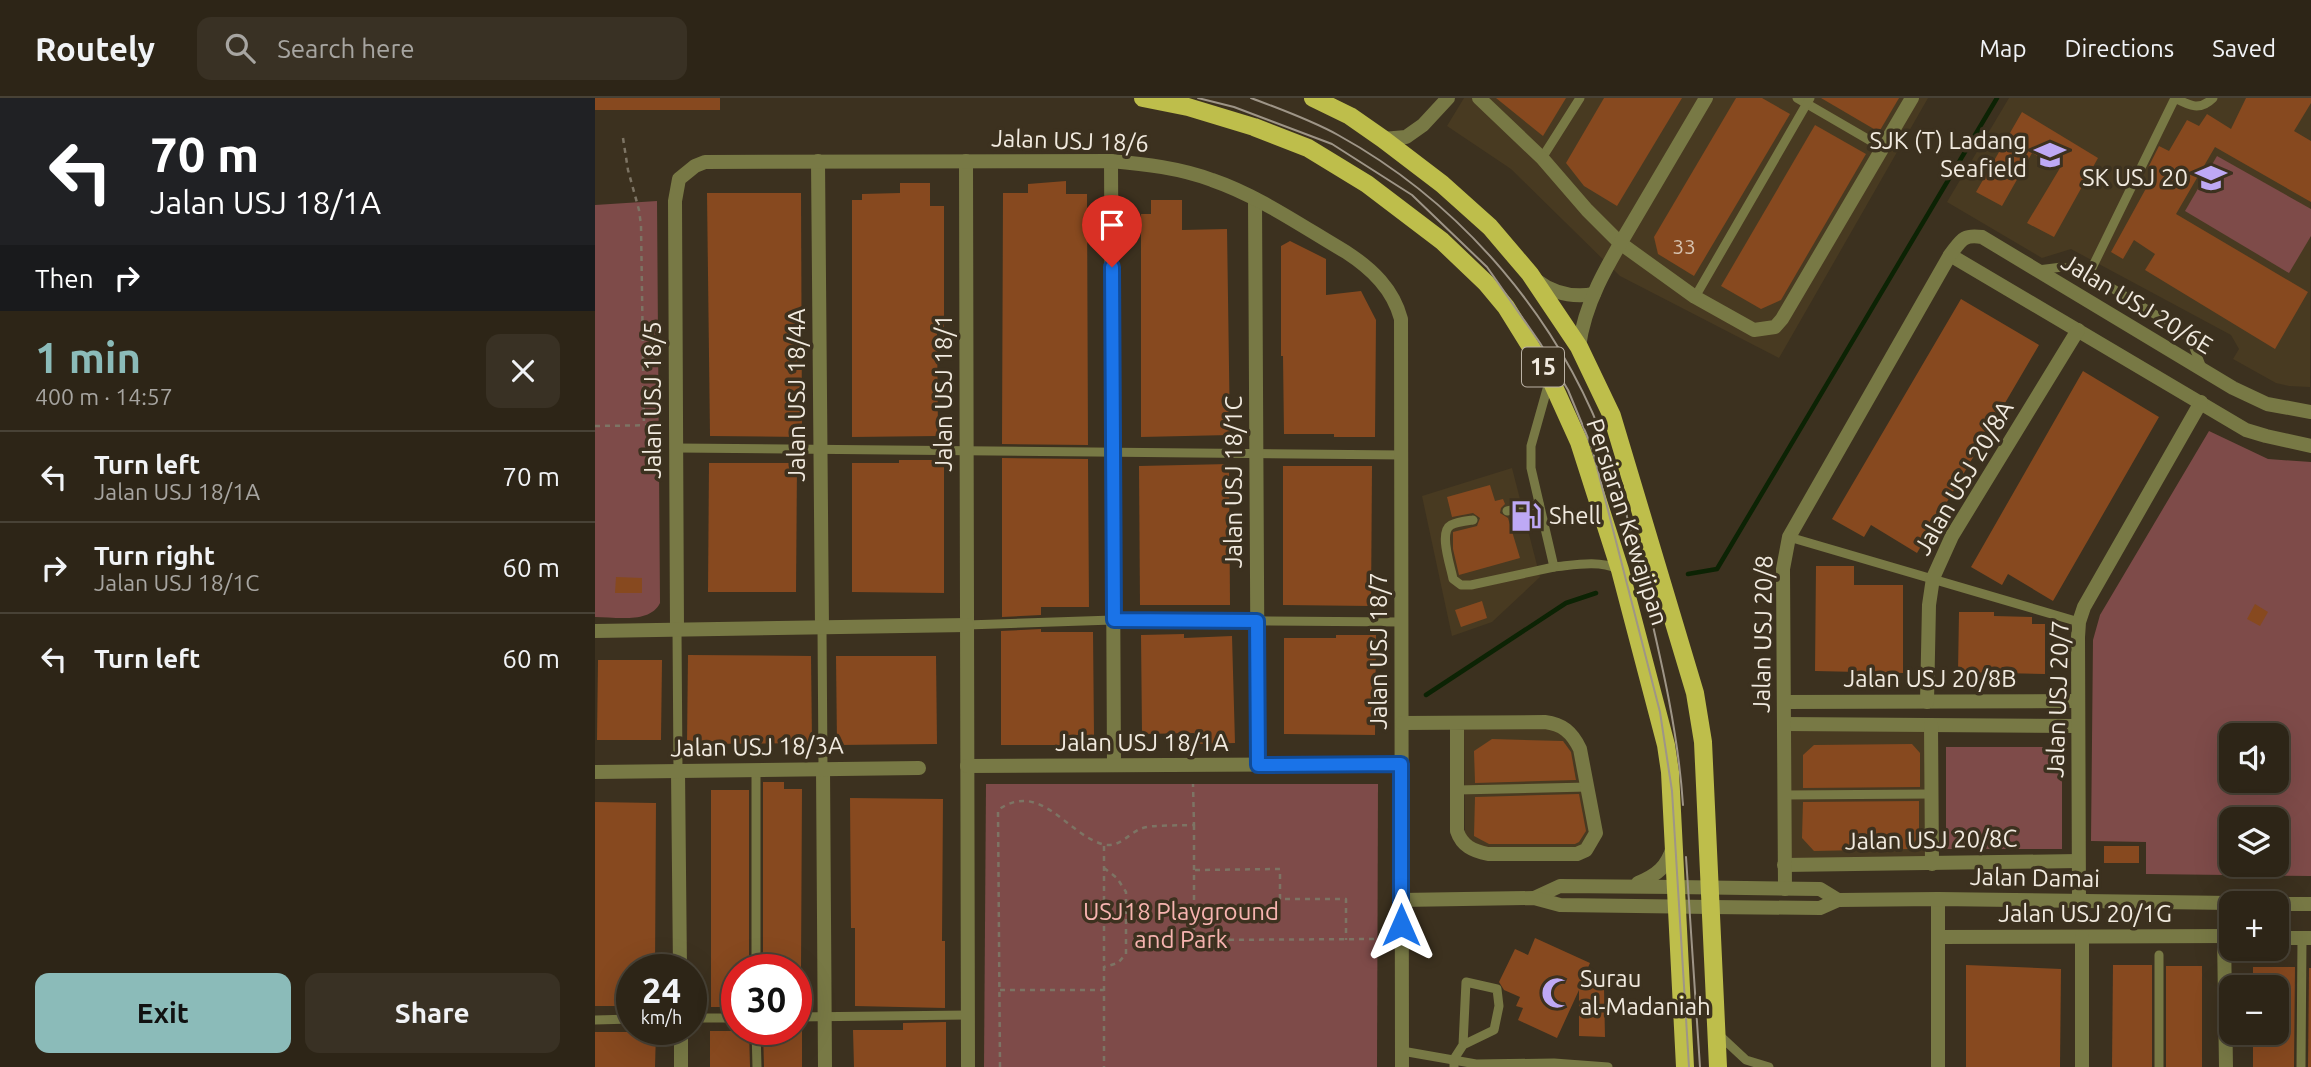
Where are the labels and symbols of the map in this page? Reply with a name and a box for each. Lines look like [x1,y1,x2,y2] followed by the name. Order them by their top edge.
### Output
[991,124,1149,157] street label: Jalan USJ 18/6
[1869,127,2027,182] place label: SJK (T) Ladang Seafield
[2033,138,2067,172] school or university icon: SJK (T) Ladang Seafield
[2194,161,2228,195] school or university icon: SK USJ 20
[2082,164,2188,191] place label: SK USJ 20
[1082,195,1142,267] pin
[1672,234,1696,258] house number: 33
[2057,248,2218,359] street label: Jalan USJ 20/6E
[783,308,810,482] street label: Jalan USJ 18/4A
[930,314,957,472] street label: Jalan USJ 18/1
[639,321,666,479] street label: Jalan USJ 18/5
[1522,348,1564,386] road number: 15
[1220,395,1247,568] street label: Jalan USJ 18/1C
[1909,396,2019,560] street label: Jalan USJ 20/8A
[1581,415,1674,629] street label: Persiaran Kewajipan
[1509,499,1543,533] fuel station icon: Shell
[1549,502,1601,529] place label: Shell
[1748,555,1777,713] street label: Jalan USJ 20/8
[1365,572,1392,730] street label: Jalan USJ 18/7
[2041,620,2074,778] street label: Jalan USJ 20/7
[1844,665,2016,692] street label: Jalan USJ 20/8B
[1055,729,1229,756] street label: Jalan USJ 18/1A
[670,731,844,762] street label: Jalan USJ 18/3A
[1845,824,2018,855] street label: Jalan USJ 20/8C
[1970,863,2100,892] street label: Jalan Damai
[1364,888,1438,962] position arrow
[1083,898,1279,953] park label: USJ18 Playground and Park
[1998,900,2172,927] street label: Jalan USJ 20/1G
[721,954,812,1045] speed limit sign: 30
[1580,965,1711,1020] place label: Surau al-Madaniah
[1540,976,1574,1010] mosque icon: Surau al-Madaniah

